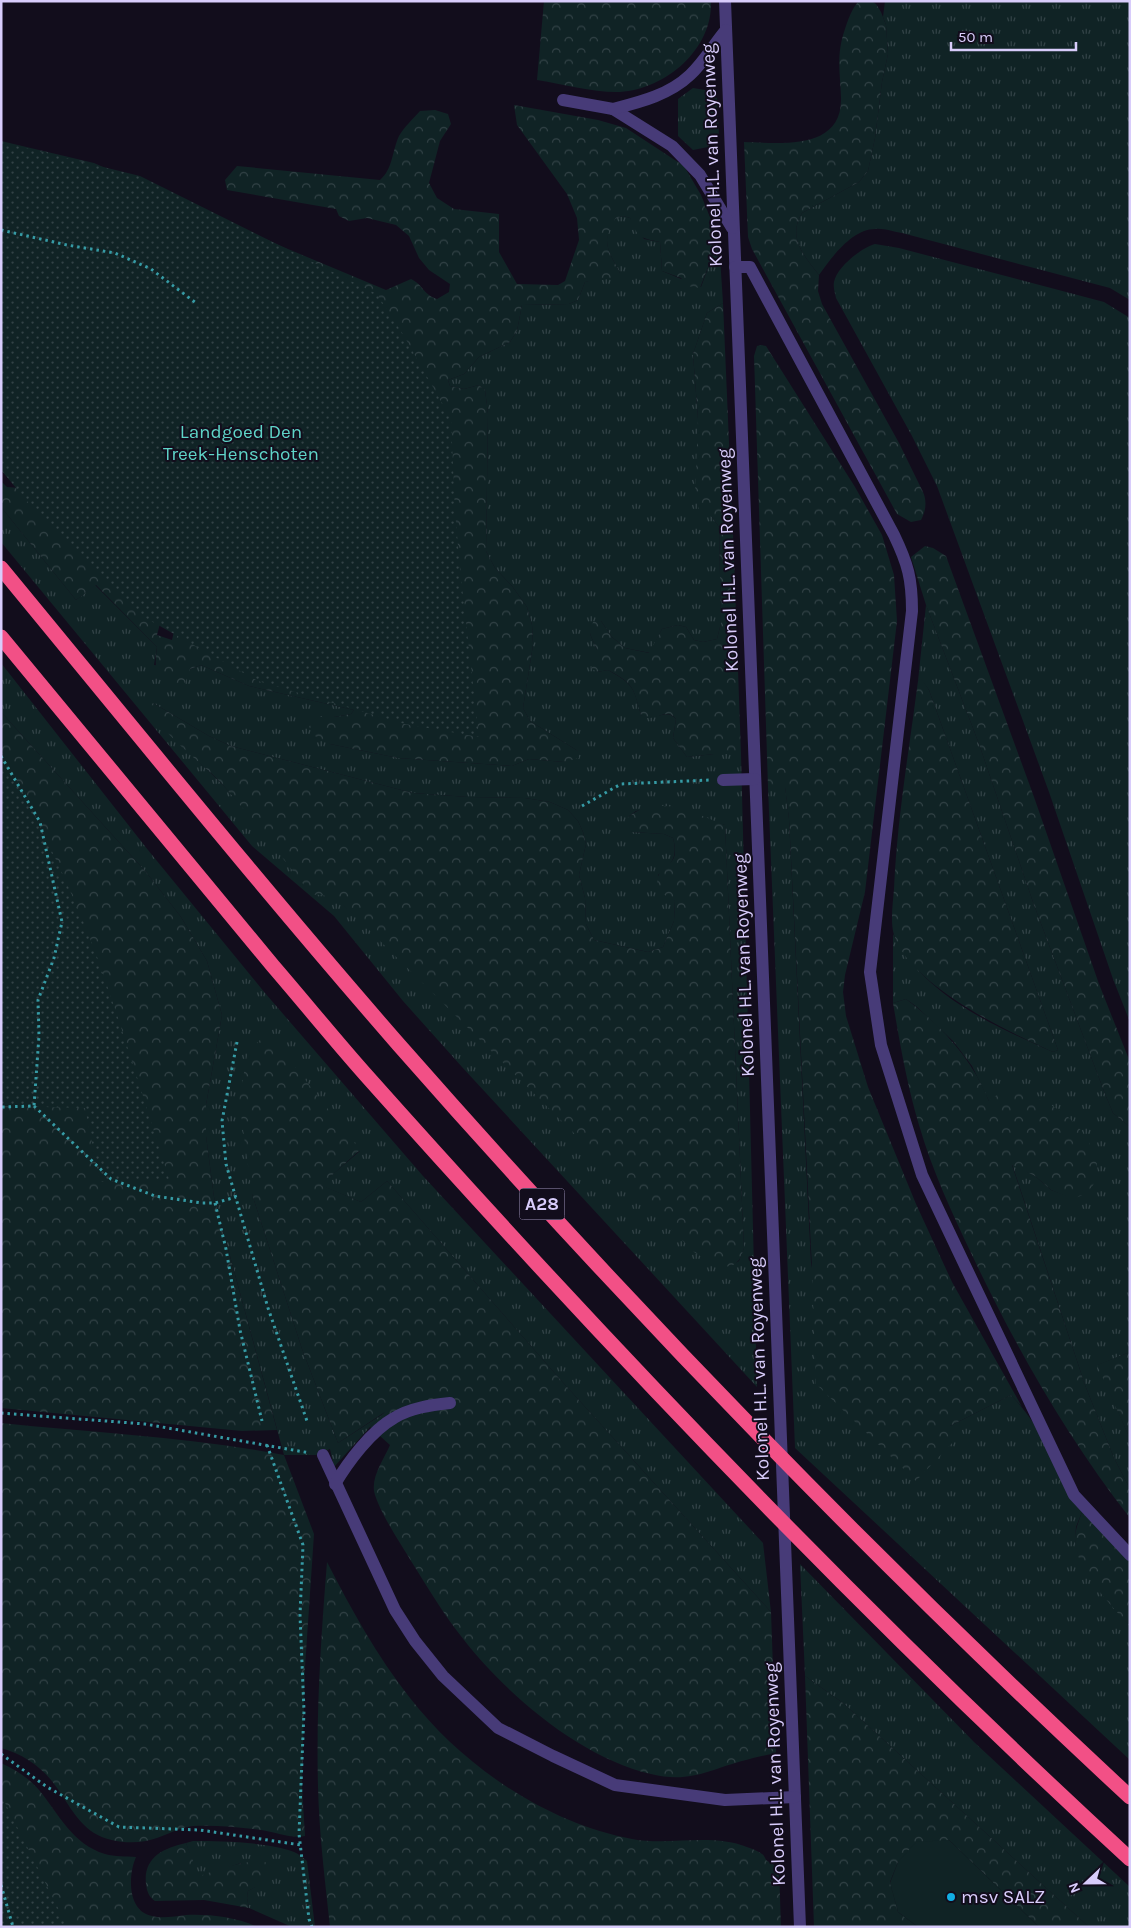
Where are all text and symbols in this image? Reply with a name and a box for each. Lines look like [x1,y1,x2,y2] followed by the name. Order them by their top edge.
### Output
[951,20,1076,52] scale bar
[958,28,993,46] text: 50 m
[697,42,727,267] street label: Kolonel H.L. van Royenweg
[163,421,319,465] park label: Landgoed Den Treek-Henschoten
[713,447,743,672] street label: Kolonel H.L. van Royenweg
[729,852,759,1077] street label: Kolonel H.L. van Royenweg
[520,1188,564,1220] road number: A28
[744,1256,774,1481] street label: Kolonel H.L. van Royenweg
[760,1661,790,1886] street label: Kolonel H.L. van Royenweg
[1061,1858,1111,1908] north arrow
[1065,1880,1084,1896] text: N
[961,1886,1045,1908] place label: msv SALZ
[945,1891,957,1903] marker: msv SALZ

